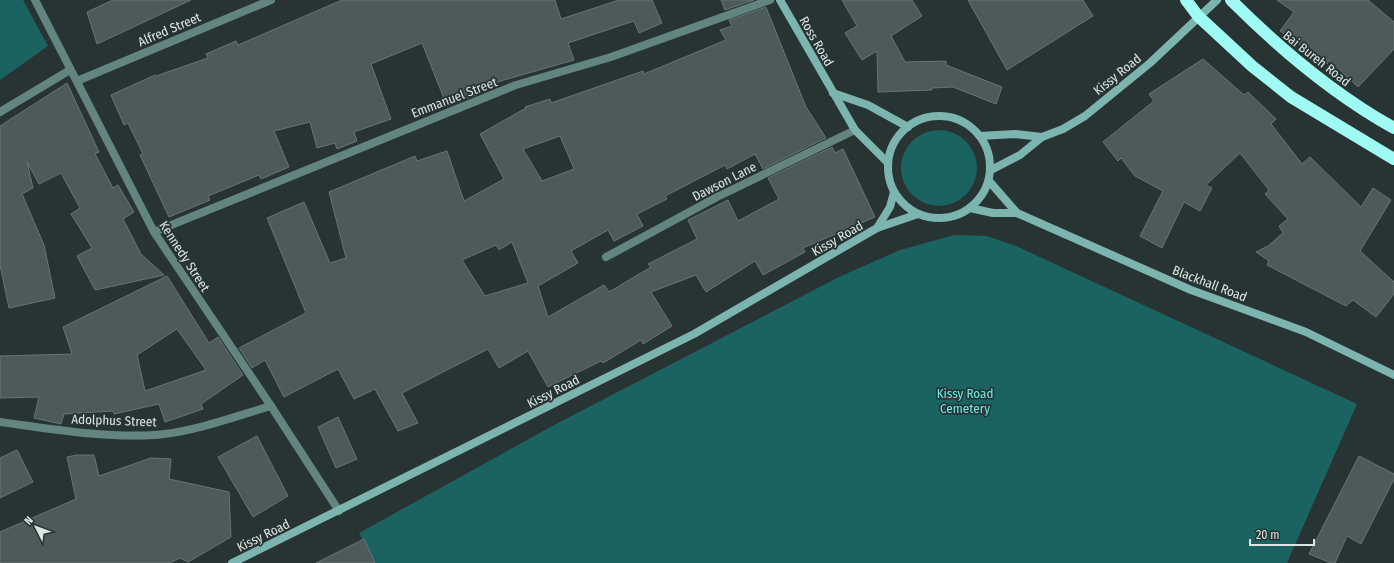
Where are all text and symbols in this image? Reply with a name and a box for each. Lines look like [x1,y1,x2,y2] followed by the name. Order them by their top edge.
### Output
[135,9,204,49] street label: Alfred Street
[796,14,837,69] street label: Ross Road
[1280,27,1353,89] street label: Bai Bureh Road
[1091,51,1144,98] street label: Kissy Road
[409,74,500,121] street label: Emmanuel Street
[690,159,759,204] street label: Dawson Lane
[156,218,213,295] street label: Kennedy Street
[809,218,866,259] street label: Kissy Road
[1171,262,1249,305] street label: Blackhall Road
[525,372,582,411] street label: Kissy Road
[937,386,993,416] park label: Kissy Road Cemetery
[71,412,158,430] street label: Adolphus Street
[16,507,56,547] north arrow
[22,514,36,527] text: N
[234,516,292,555] street label: Kissy Road
[1250,521,1314,547] scale bar
[1256,528,1280,542] text: 20 m

